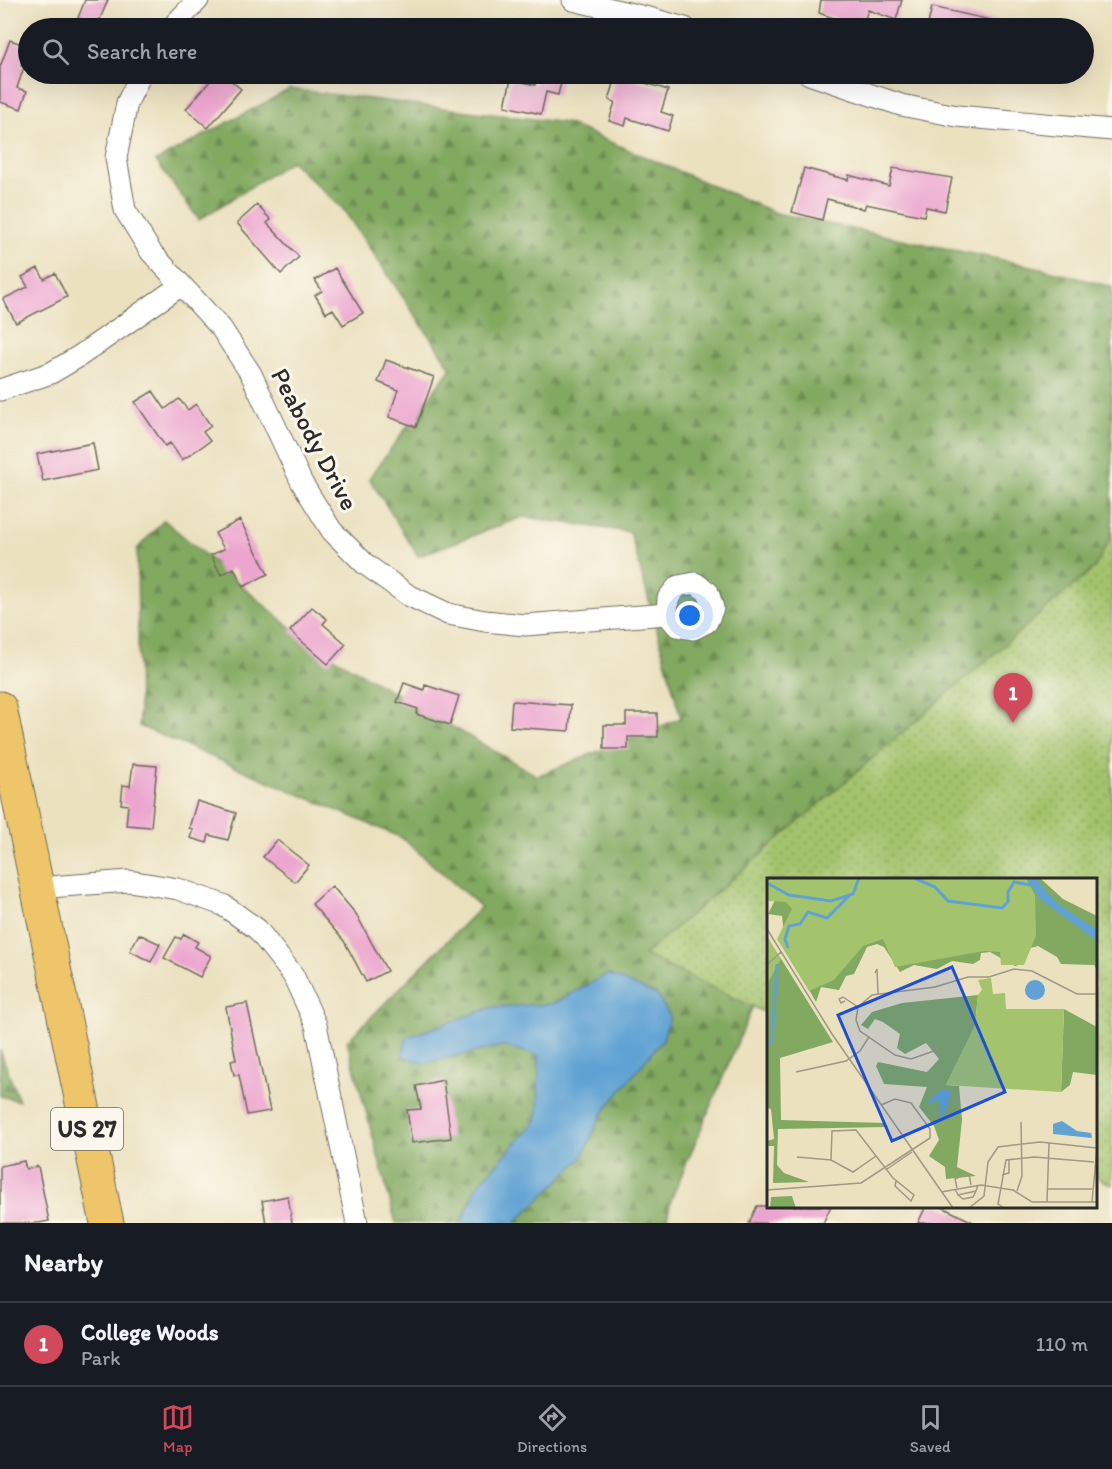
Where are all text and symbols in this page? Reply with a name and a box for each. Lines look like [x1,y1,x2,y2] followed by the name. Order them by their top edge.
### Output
[18,18,1094,84] search box
[39,35,72,68] icon: search
[87,38,197,65] text: Search here
[264,362,366,516] street label: Peabody Drive
[675,601,704,630] your location
[994,674,1032,723] pin: 1
[767,878,1097,1208] inset map
[51,1108,123,1150] road number: US 27
[24,1246,103,1278] text: Nearby
[81,1319,219,1346] text: College Woods
[39,1332,48,1356] text: 1
[1036,1332,1088,1356] text: 110 m
[81,1346,120,1370] text: Park
[161,1401,194,1456] tab: Map
[517,1401,587,1456] tab: Directions
[910,1401,951,1456] tab: Saved

